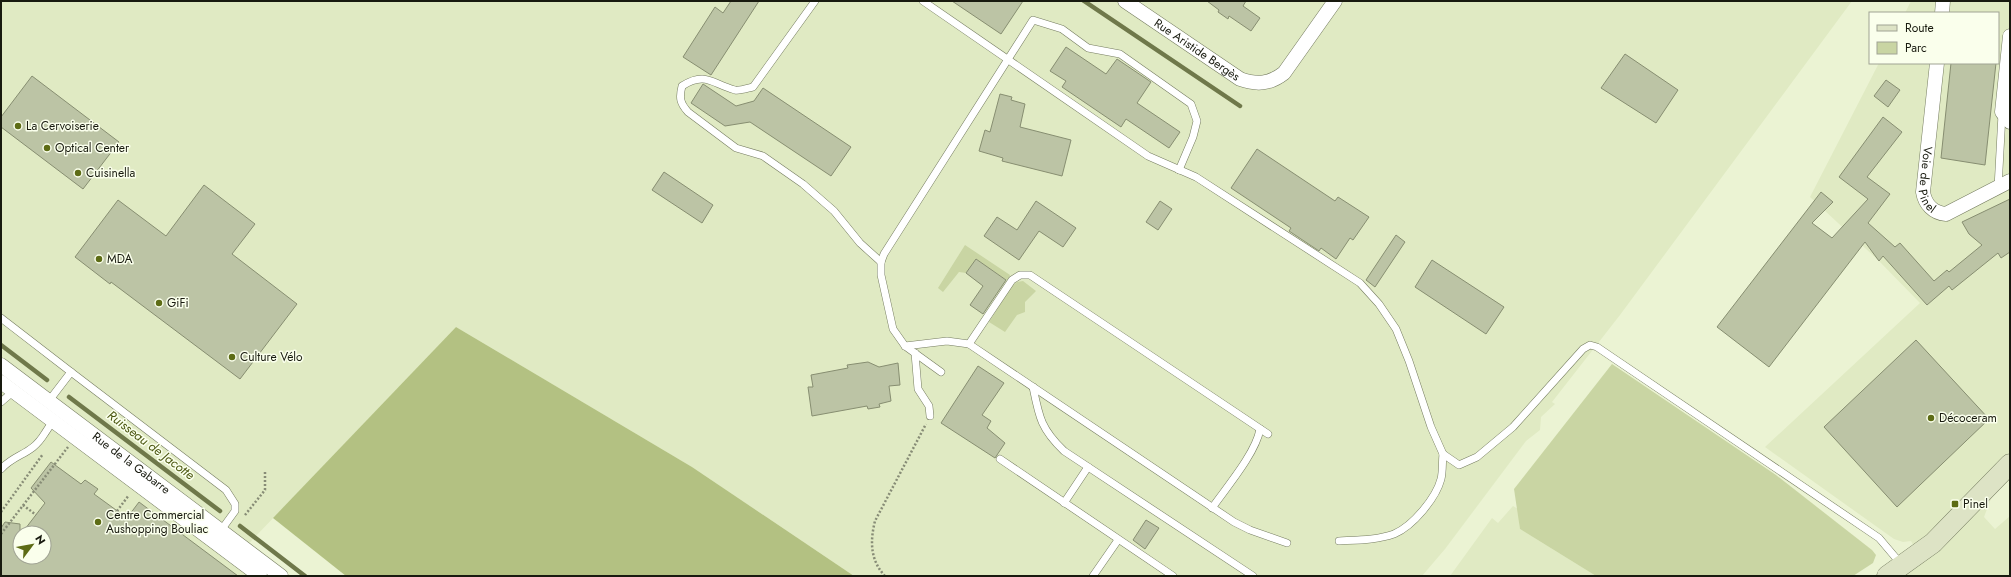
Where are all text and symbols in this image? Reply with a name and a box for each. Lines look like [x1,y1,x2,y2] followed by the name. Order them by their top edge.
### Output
[1869,12,1999,64] legend
[1150,14,1244,85] street label: Rue Aristide Bergès
[1905,19,1934,37] text: Route
[1905,39,1927,57] text: Parc
[26,117,99,135] place label: La Cervoiserie
[13,121,23,131] marker: La Cervoiserie
[55,139,130,157] place label: Optical Center
[42,143,52,153] marker: Optical Center
[1914,146,1940,218] street label: Voie de Pinel
[86,164,136,182] place label: Cuisinella
[73,168,83,178] marker: Cuisinella
[107,250,133,268] place label: MDA
[94,254,104,264] marker: MDA
[167,294,189,312] place label: GiFi
[154,298,164,308] marker: GiFi
[240,348,303,366] place label: Culture Vélo
[227,352,237,362] marker: Culture Vélo
[103,406,199,484] water label: Ruisseau de Jacotte
[1939,409,1997,427] place label: Décoceram
[1926,413,1936,423] marker: Décoceram
[88,428,174,498] street label: Rue de la Gabarre
[1963,495,1988,513] place label: Pinel
[1950,499,1960,509] marker: Pinel
[106,506,208,538] place label: Centre Commercial Aushopping Bouliac
[93,517,103,527] marker: Centre Commercial Aushopping Bouliac
[12,525,52,565] north arrow
[31,532,50,548] text: N

